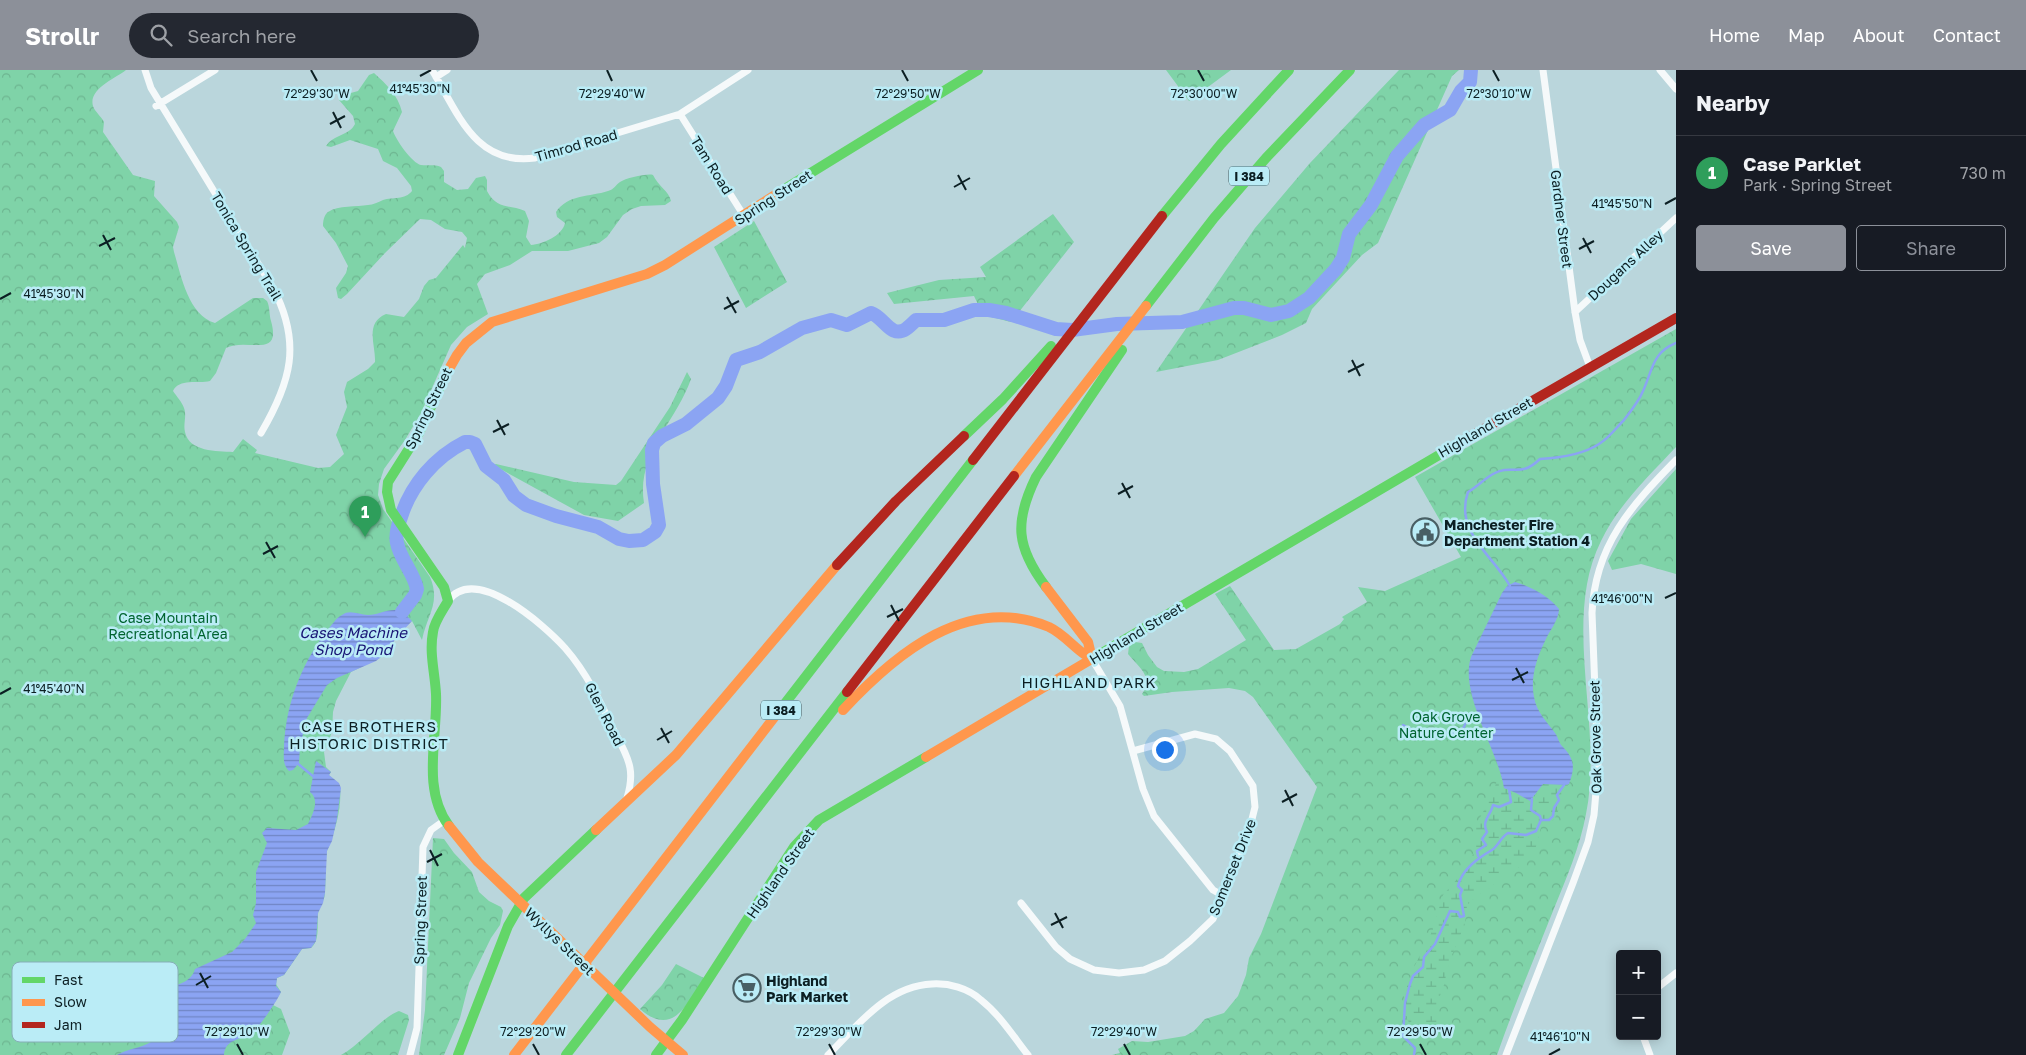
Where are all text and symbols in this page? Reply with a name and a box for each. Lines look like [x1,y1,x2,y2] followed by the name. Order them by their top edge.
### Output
[129,13,479,58] search box
[25,21,99,50] text: Strollr
[147,21,175,49] icon: search
[187,24,296,47] text: Search here
[1709,24,1760,46] text: Home
[1788,24,1825,46] text: Map
[1853,24,1905,46] text: About
[1933,24,2001,46] text: Contact
[390,81,450,96] text: 41°45'30"N
[284,86,350,101] text: 72°29'30"W
[579,86,646,101] text: 72°29'40"W
[875,86,941,101] text: 72°29'50"W
[1171,86,1238,101] text: 72°30'00"W
[1467,86,1532,101] text: 72°30'10"W
[1696,90,1770,116] text: Nearby
[533,125,619,165] street label: Timrod Road
[687,133,737,197] street label: Tam Road
[1743,152,1861,175] text: Case Parklet
[1708,163,1716,183] text: 1
[1960,163,2006,183] text: 730 m
[731,166,815,228] street label: Spring Street
[1229,166,1269,185] road number: I 384
[1548,169,1576,269] street label: Gardner Street
[1743,175,1892,195] text: Park · Spring Street
[208,189,286,303] street label: Tonica Spring Trail
[1592,196,1652,211] text: 41°45'50"N
[1696,225,1846,271] button: Save
[1856,225,2006,271] button: Share
[1584,226,1666,304] street label: Dougans Alley
[24,286,84,301] text: 41°45'30"N
[401,364,455,452] street label: Spring Street
[1435,393,1535,461] street label: Highland Street
[349,496,381,537] pin: 1
[1444,516,1590,549] place label: Manchester Fire Department Station 4
[1410,517,1440,547] public building icon: Manchester Fire Department Station 4
[1591,591,1653,606] text: 41°46'00"N
[1086,598,1186,668] street label: Highland Street
[108,609,228,642] park label: Case Mountain Recreational Area
[299,623,408,658] water label: Cases Machine Shop Pond
[1021,673,1157,691] district label: HIGHLAND PARK
[582,680,628,748] street label: Glen Road
[1586,680,1604,794] street label: Oak Grove Street
[23,681,85,696] text: 41°45'40"N
[761,700,801,720] road number: I 384
[1399,708,1494,741] park label: Oak Grove Nature Center
[289,717,449,752] district label: CASE BROTHERS HISTORIC DISTRICT
[1152,737,1178,763] your location
[1205,816,1259,918] street label: Somerset Drive
[743,825,817,921] street label: Highland Street
[410,875,430,965] street label: Spring Street
[522,904,598,978] street label: Wyllys Street
[1616,950,1661,1040] map controls
[1616,950,1661,995] button: +
[12,962,178,1042] legend
[54,971,83,988] text: Fast
[766,972,848,1005] place label: Highland Park Market
[732,973,762,1003] supermarket icon: Highland Park Market
[54,993,87,1010] text: Slow
[1616,995,1661,1040] button: −
[54,1016,82,1033] text: Jam
[205,1024,270,1039] text: 72°29'10"W
[500,1024,566,1039] text: 72°29'20"W
[796,1024,862,1039] text: 72°29'30"W
[1091,1024,1158,1039] text: 72°29'40"W
[1387,1024,1453,1039] text: 72°29'50"W
[1530,1029,1590,1044] text: 41°46'10"N

